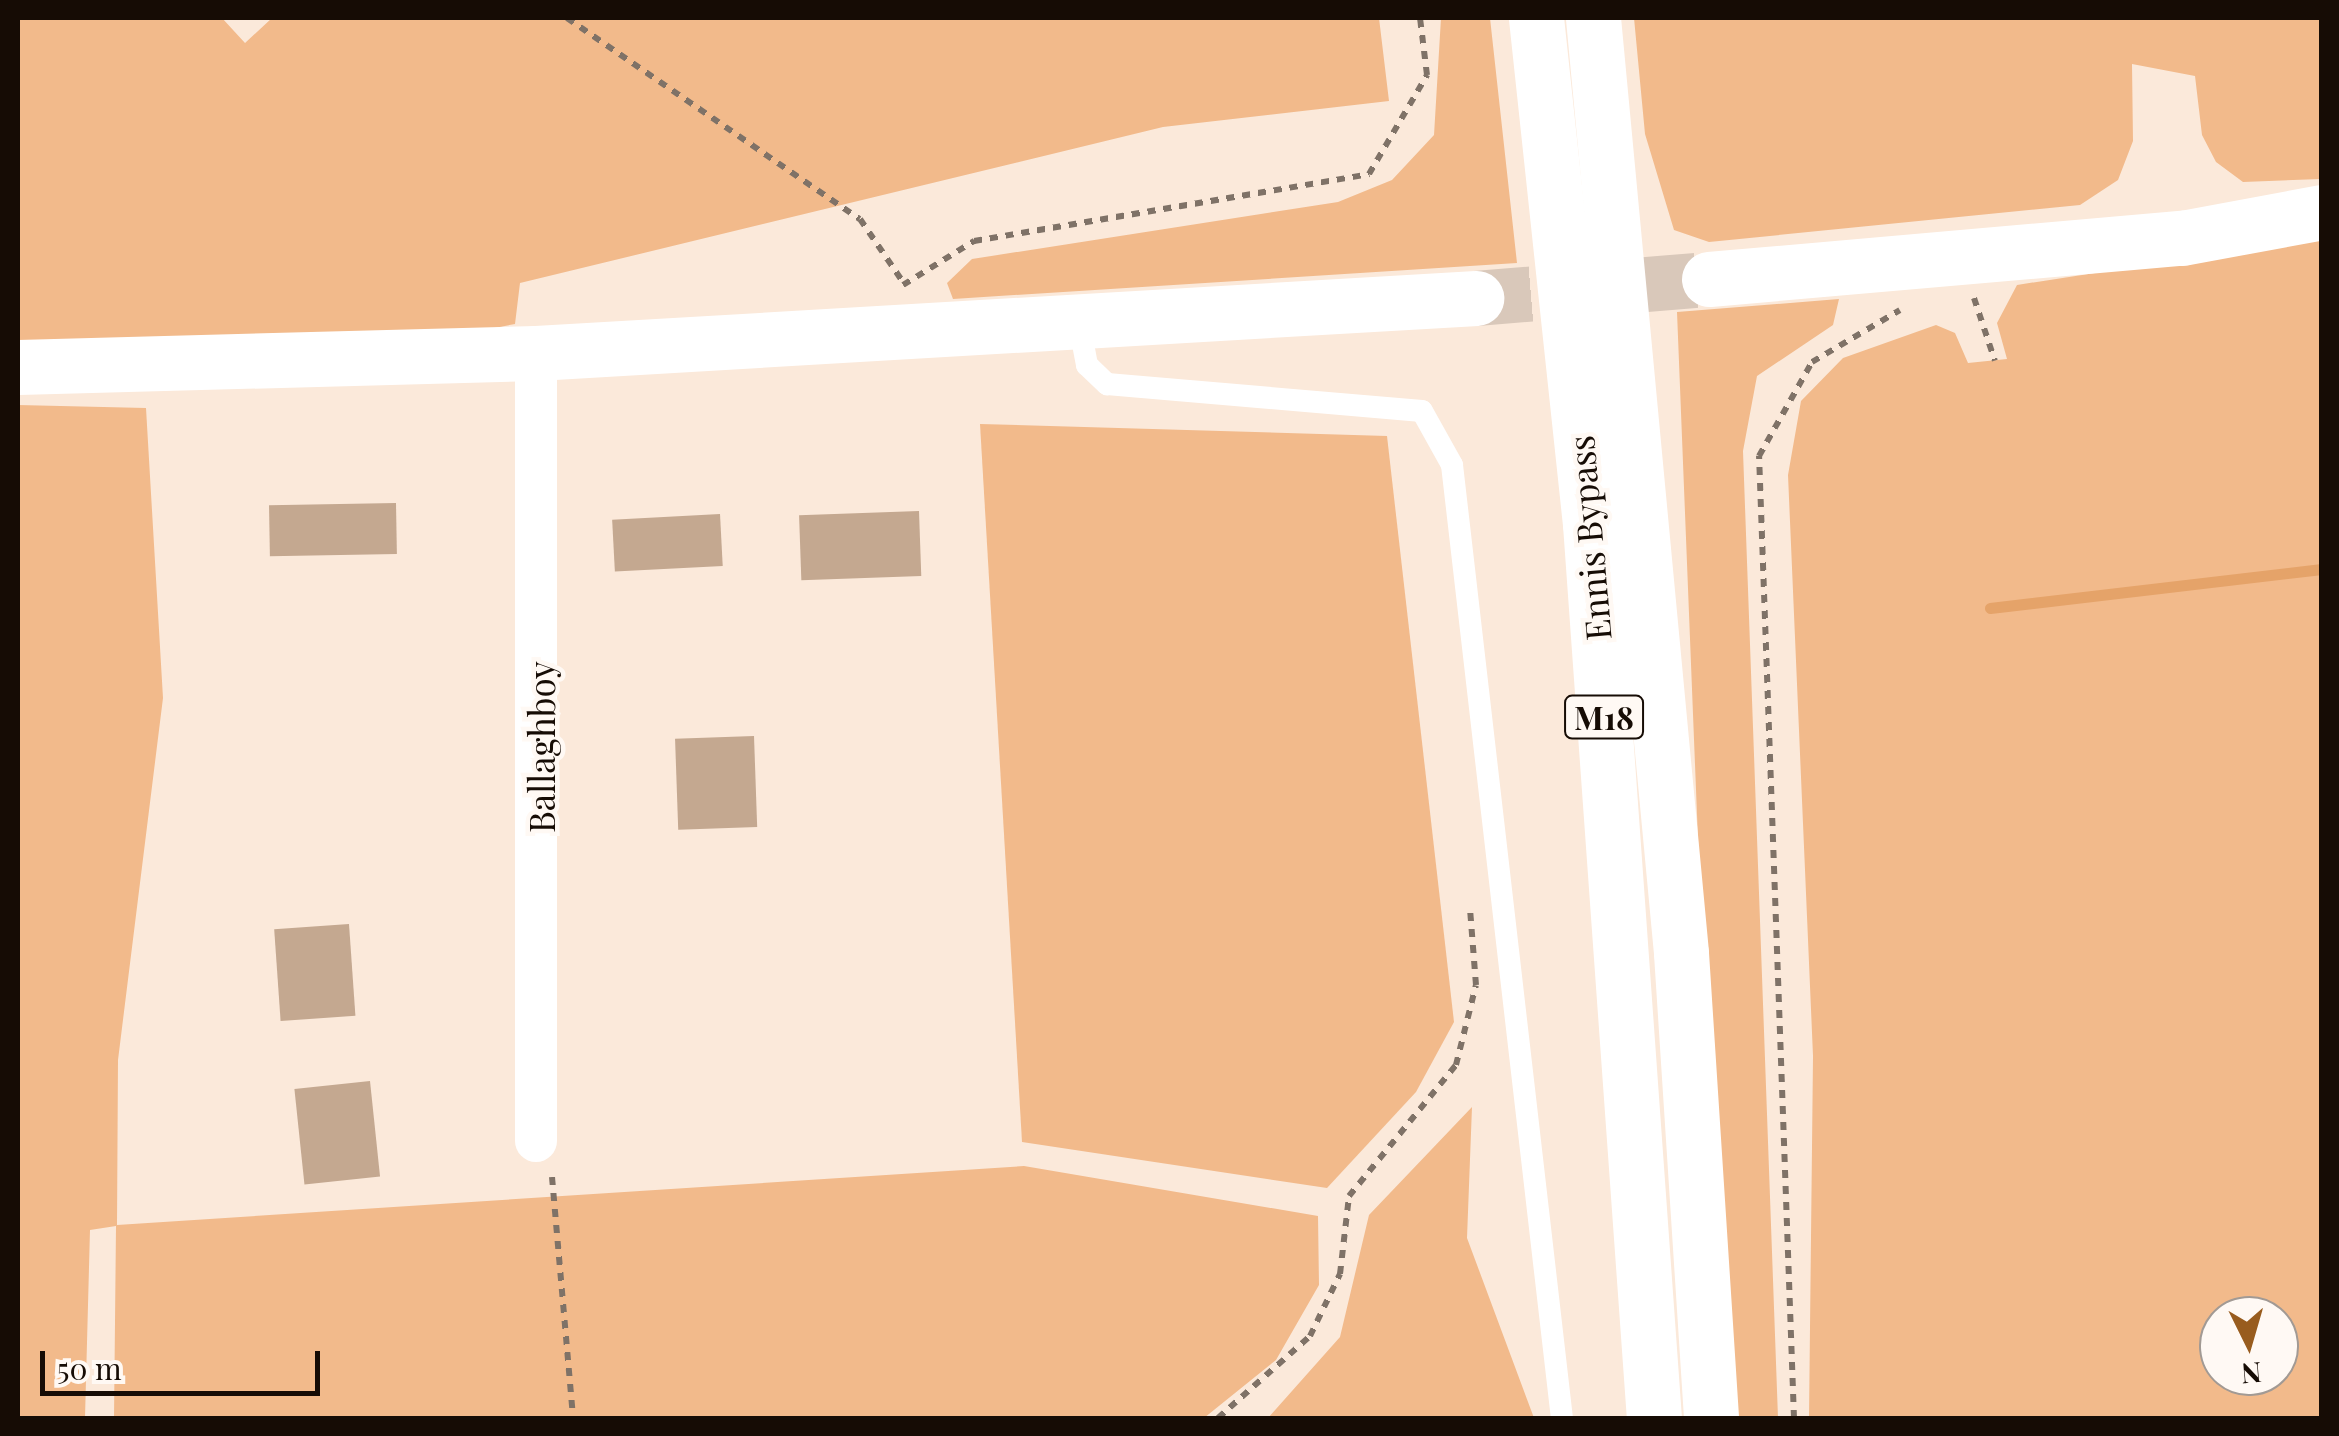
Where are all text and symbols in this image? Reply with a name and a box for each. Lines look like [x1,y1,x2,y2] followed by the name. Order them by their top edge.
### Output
[1559,434,1619,642] street label: Ennis Bypass
[520,661,562,833] street label: Ballaghboy
[1564,690,1644,744] road number: M18
[2199,1296,2299,1396] north arrow
[45,1331,325,1393] scale bar
[57,1348,122,1388] text: 50 m
[2240,1355,2263,1394] text: N

